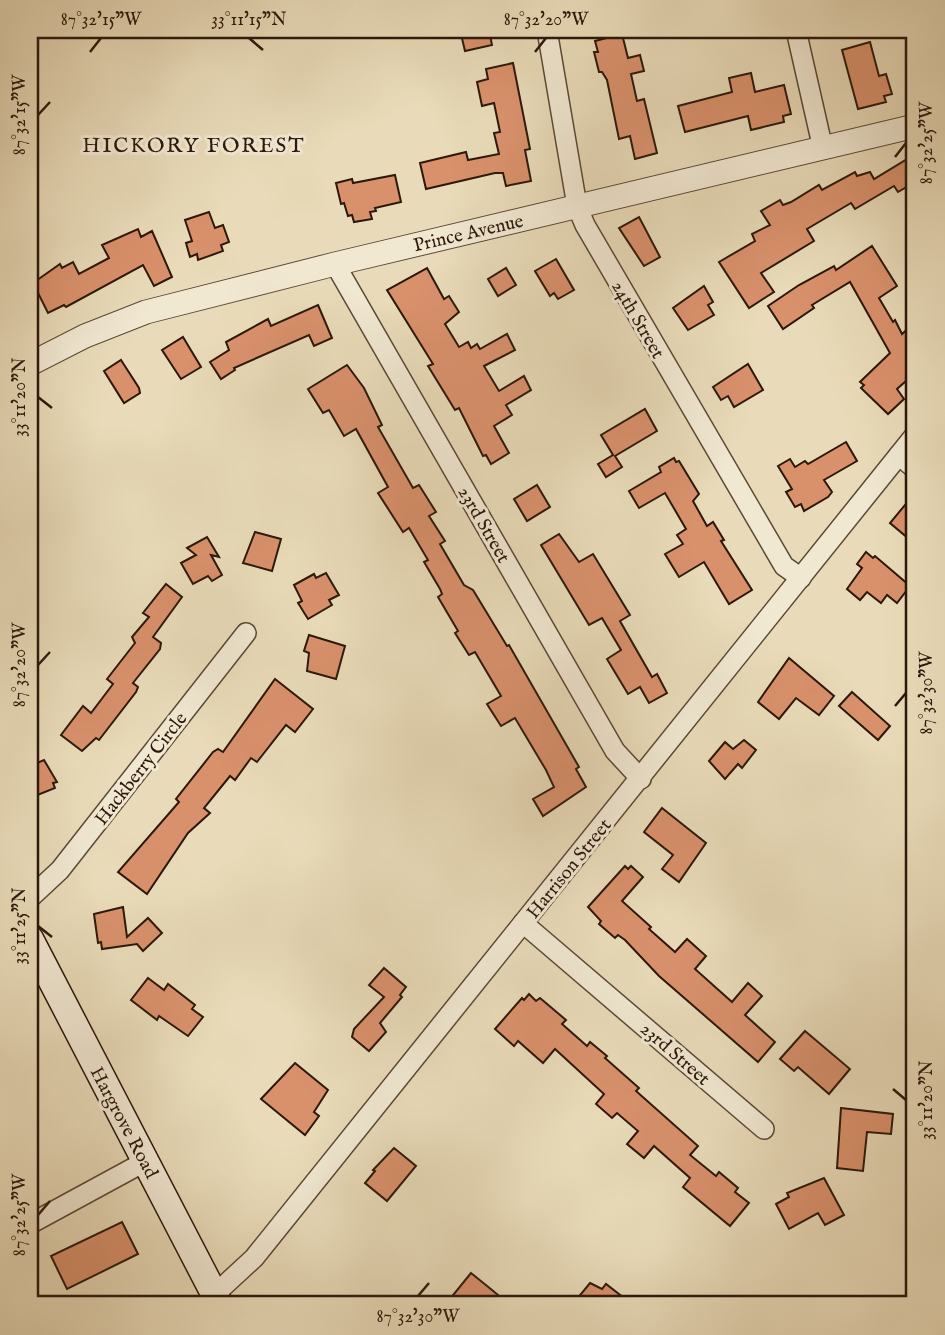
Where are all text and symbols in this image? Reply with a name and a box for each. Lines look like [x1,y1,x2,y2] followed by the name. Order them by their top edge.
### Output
[61,9,142,32] text: 87°32'15"W
[211,9,287,32] text: 33°11'15"N
[504,9,589,32] text: 87°32'20"W
[9,74,32,155] text: 87°32'15"W
[916,101,939,184] text: 87°32'25"W
[82,133,306,160] district label: HICKORY FOREST
[411,210,526,258] street label: Prince Avenue
[605,277,669,364] street label: 24th Street
[9,357,32,437] text: 33°11'20"N
[452,482,515,568] street label: 23rd Street
[9,622,32,707] text: 87°32'20"W
[916,651,939,735] text: 87°32'30"W
[90,708,193,830] street label: Hackberry Circle
[522,814,618,924] street label: Harrison Street
[9,887,32,964] text: 33°11'25"N
[635,1018,715,1092] street label: 23rd Street
[916,1060,939,1140] text: 33°11'20"N
[84,1063,163,1184] street label: Hargrove Road
[9,1173,32,1256] text: 87°32'25"W
[377,1306,460,1329] text: 87°32'30"W

